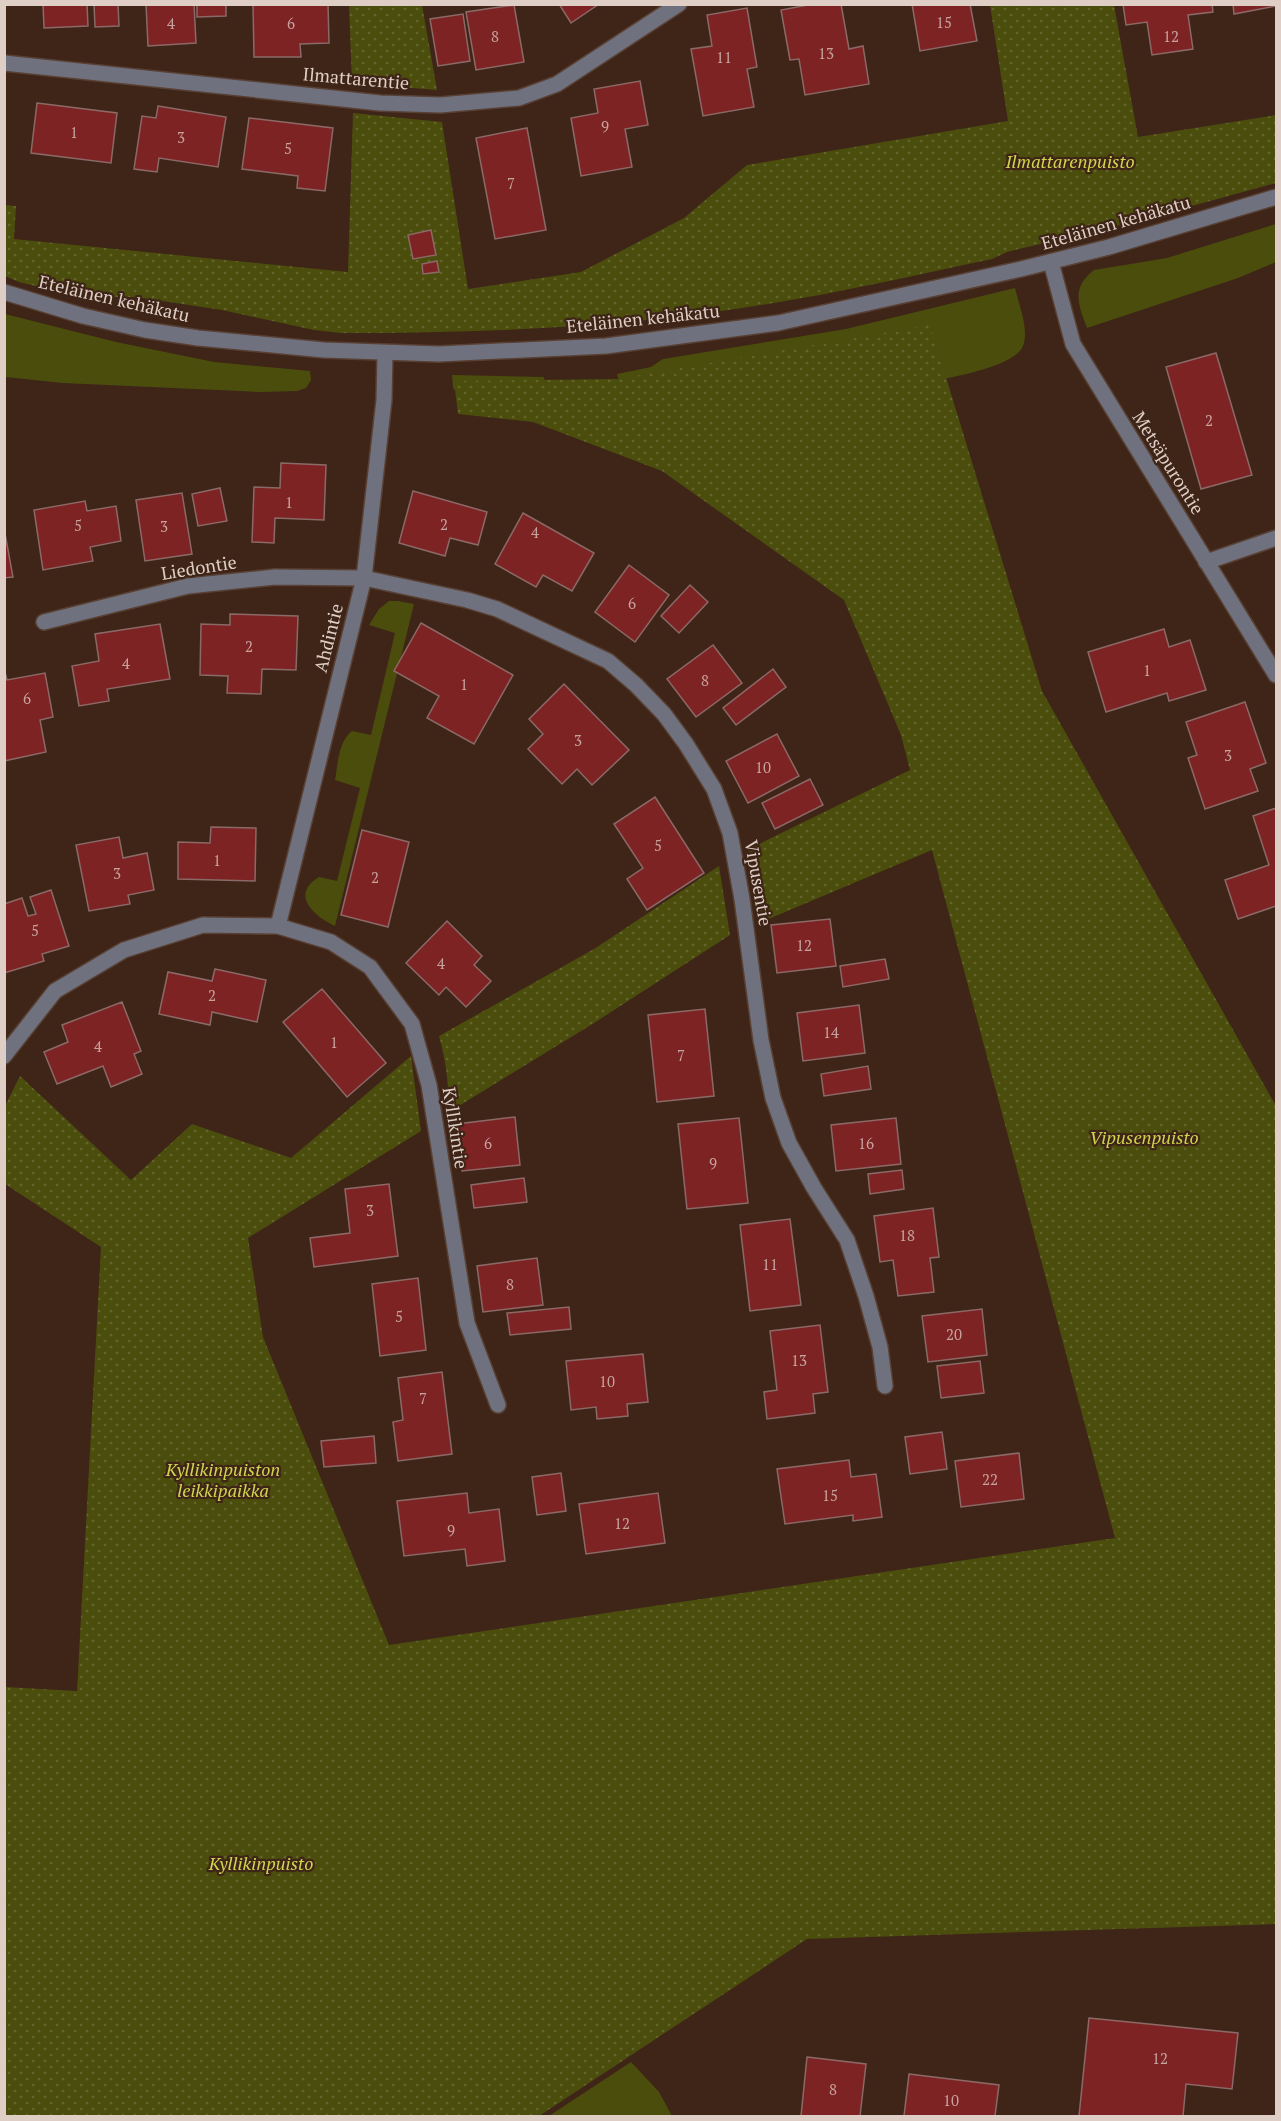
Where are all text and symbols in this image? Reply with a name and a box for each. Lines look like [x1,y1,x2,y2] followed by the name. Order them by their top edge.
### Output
[936,12,952,32] house number: 15
[167,13,175,33] house number: 4
[287,13,295,33] house number: 6
[491,26,499,46] house number: 8
[1163,26,1179,46] house number: 12
[818,43,834,63] house number: 13
[716,47,732,67] house number: 11
[302,61,410,95] street label: Ilmattarentie
[601,116,609,136] house number: 9
[70,122,78,142] house number: 1
[177,127,185,147] house number: 3
[284,138,292,158] house number: 5
[1004,149,1135,173] park label: Ilmattarenpuisto
[507,173,515,193] house number: 7
[1038,189,1193,255] street label: Eteläinen kehäkatu
[36,269,192,327] street label: Eteläinen kehäkatu
[565,298,721,338] street label: Eteläinen kehäkatu
[1128,406,1210,519] street label: Metsäpurontie
[1205,410,1213,430] house number: 2
[285,492,293,512] house number: 1
[440,514,448,534] house number: 2
[74,515,82,535] house number: 5
[160,516,168,536] house number: 3
[531,522,539,542] house number: 4
[159,549,238,585] street label: Liedontie
[628,593,636,613] house number: 6
[308,601,348,675] street label: Ahdintie
[245,636,253,656] house number: 2
[122,653,130,673] house number: 4
[1143,660,1151,680] house number: 1
[701,670,709,690] house number: 8
[460,674,468,694] house number: 1
[23,688,31,708] house number: 6
[574,730,582,750] house number: 3
[1224,745,1232,765] house number: 3
[755,757,771,777] house number: 10
[654,835,662,855] house number: 5
[740,838,778,928] street label: Vipusentie
[213,850,221,870] house number: 1
[113,863,121,883] house number: 3
[371,867,379,887] house number: 2
[31,920,39,940] house number: 5
[796,935,812,955] house number: 12
[437,953,445,973] house number: 4
[208,985,216,1005] house number: 2
[823,1022,839,1042] house number: 14
[330,1032,338,1052] house number: 1
[94,1036,102,1056] house number: 4
[677,1045,685,1065] house number: 7
[438,1085,474,1170] street label: Kyllikintie
[1089,1125,1199,1149] park label: Vipusenpuisto
[484,1133,492,1153] house number: 6
[858,1133,874,1153] house number: 16
[709,1153,717,1173] house number: 9
[366,1200,374,1220] house number: 3
[899,1225,915,1245] house number: 18
[762,1254,778,1274] house number: 11
[506,1274,514,1294] house number: 8
[395,1306,403,1326] house number: 5
[946,1324,962,1344] house number: 20
[791,1350,807,1370] house number: 13
[599,1371,615,1391] house number: 10
[419,1388,427,1408] house number: 7
[165,1457,280,1502] park label: Kyllikinpuiston leikkipaikka
[982,1469,998,1489] house number: 22
[822,1485,838,1505] house number: 15
[614,1513,630,1533] house number: 12
[447,1520,455,1540] house number: 9
[208,1851,313,1875] park label: Kyllikinpuisto
[1152,2048,1168,2068] house number: 12
[829,2079,837,2099] house number: 8
[943,2090,959,2110] house number: 10

